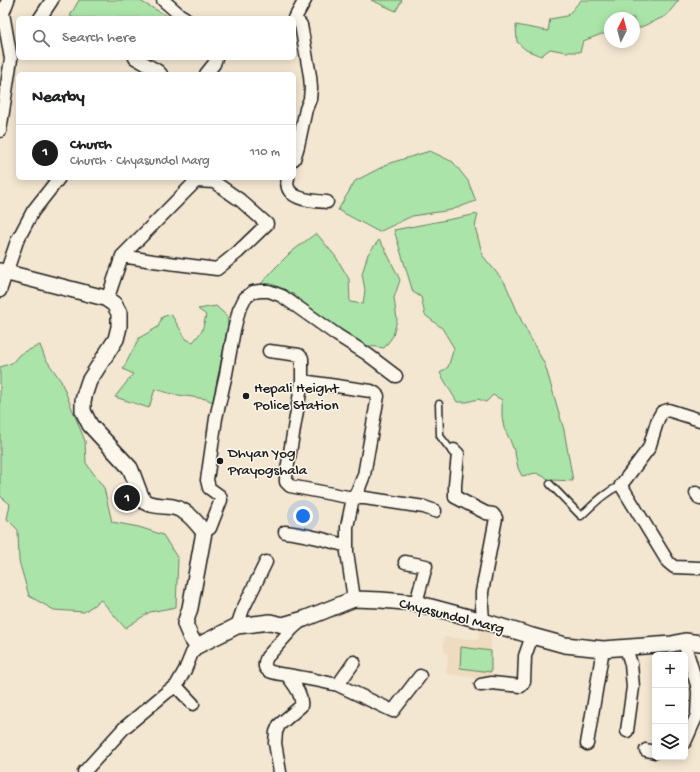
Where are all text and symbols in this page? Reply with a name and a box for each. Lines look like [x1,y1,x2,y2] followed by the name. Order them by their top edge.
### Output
[604,12,640,48] north arrow
[16,16,296,60] search box
[30,27,52,49] icon: search
[62,29,136,47] text: Search here
[32,88,85,108] text: Nearby
[70,136,112,154] text: Church
[42,145,48,160] text: 1
[250,145,280,160] text: 110 m
[70,154,210,169] text: Church · Chyasundol Marg
[253,380,340,415] place label: Hepali Height Police Station
[241,391,251,401] marker: Hepali Height Police Station
[227,445,308,480] place label: Dhyan Yog Prayogshala
[215,456,225,466] marker: Dhyan Yog Prayogshala
[114,483,140,513] pin: 1
[293,506,313,526] your location
[397,595,506,639] street label: Chyasundol Marg
[652,652,688,760] map controls
[652,652,688,688] button: +
[652,688,688,724] button: −
[652,724,688,760] button: layers

